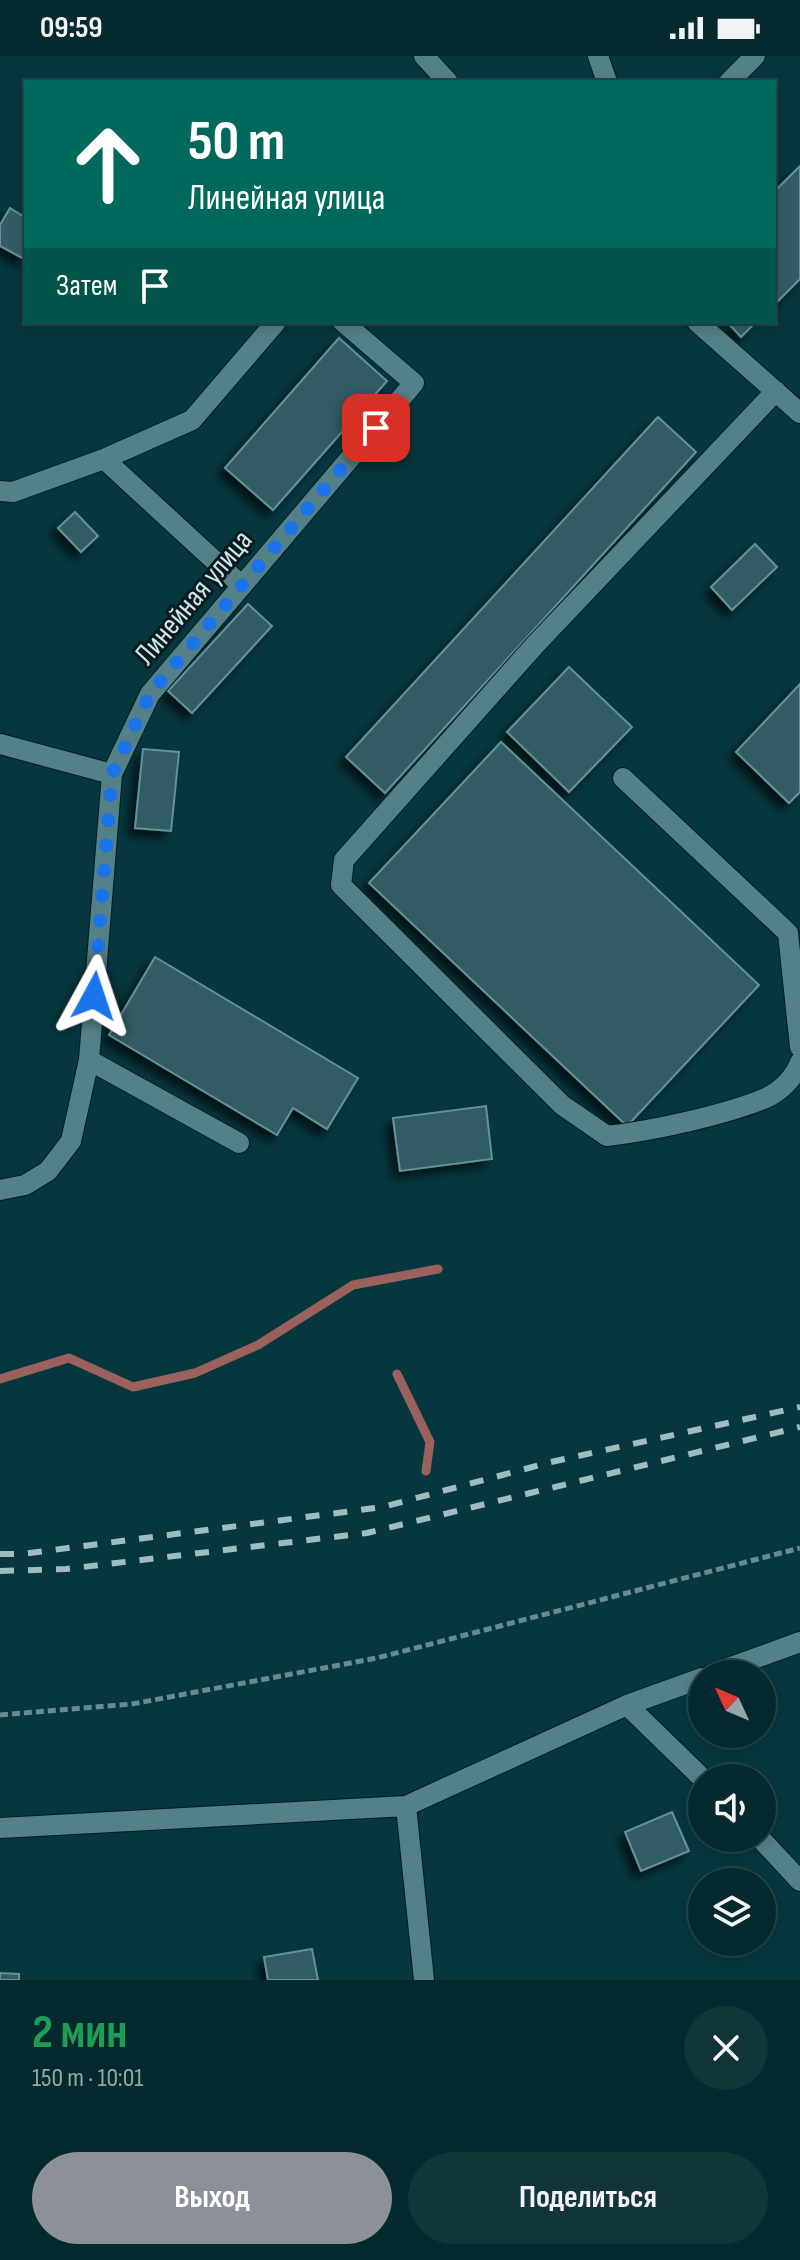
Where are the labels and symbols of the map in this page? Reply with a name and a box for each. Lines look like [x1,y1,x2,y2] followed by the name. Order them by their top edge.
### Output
[342,394,410,462] pin
[127,523,260,672] street label: Линейная улица
[52,954,136,1038] position arrow
[688,1660,776,1748] north arrow

